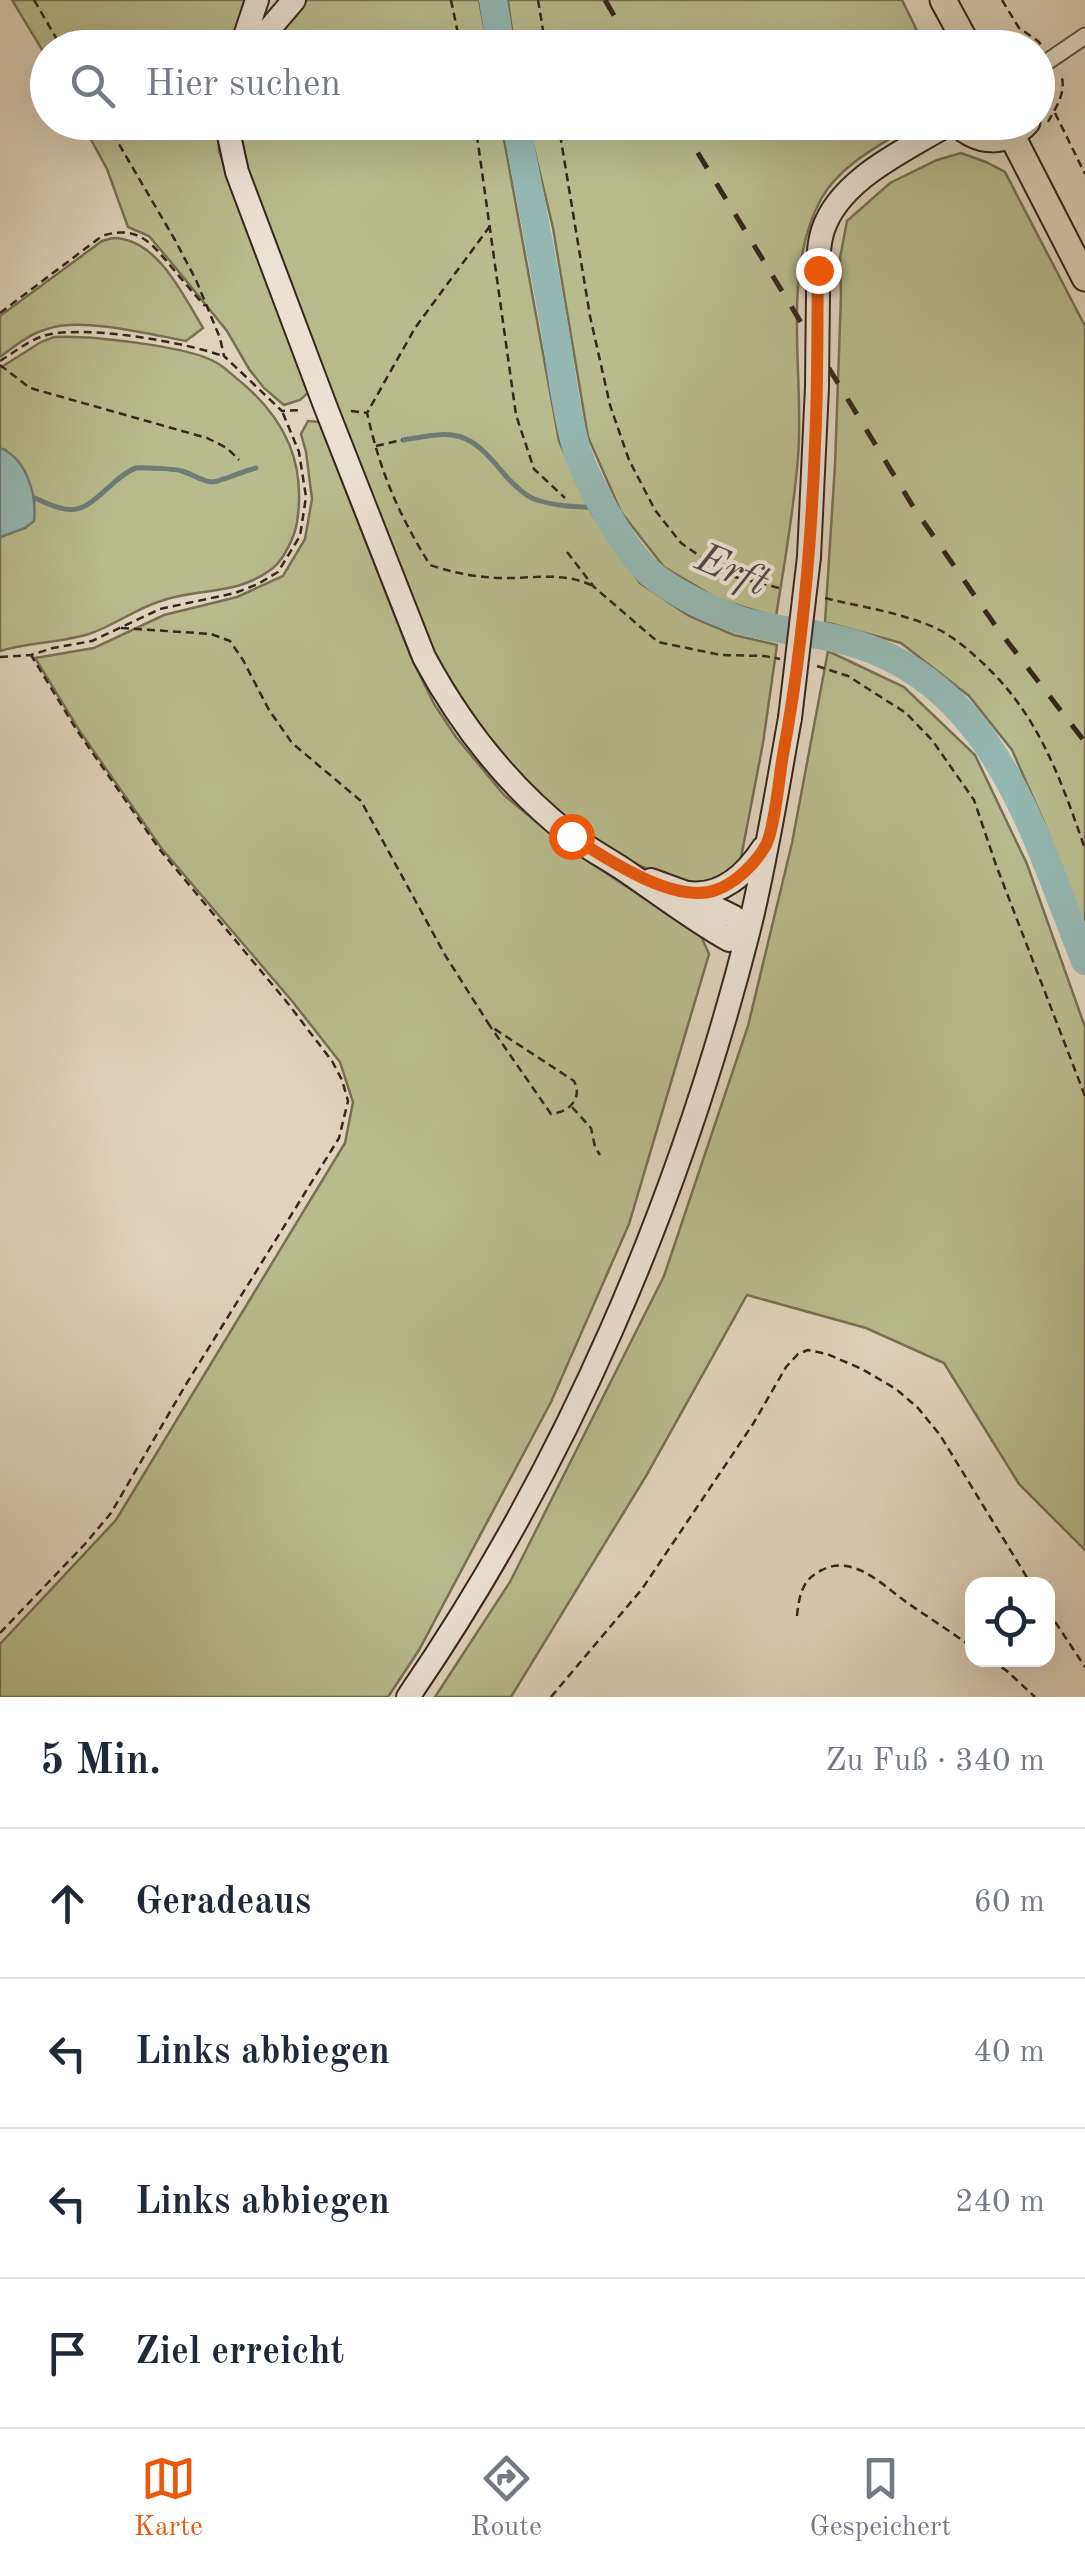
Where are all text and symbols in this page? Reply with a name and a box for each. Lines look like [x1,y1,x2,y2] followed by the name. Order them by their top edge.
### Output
[30,30,1055,140] search box
[65,58,120,113] icon: search
[145,66,341,104] text: Hier suchen
[796,248,842,294] route end
[688,537,774,606] water label: Erft
[549,814,595,860] route start
[965,1577,1055,1667] map controls
[965,1577,1055,1667] button: locate
[40,1741,161,1783] text: 5 Min.
[826,1746,1045,1778] text: Zu Fuß · 340 m
[40,1876,95,1931] icon: ahead
[135,1884,311,1922] text: Geradeaus
[974,1887,1045,1919] text: 60 m
[40,2026,95,2081] icon: left
[135,2034,390,2072] text: Links abbiegen
[974,2037,1045,2069] text: 40 m
[40,2176,95,2231] icon: left
[135,2184,390,2222] text: Links abbiegen
[955,2187,1045,2219] text: 240 m
[40,2326,95,2381] icon: arrive
[135,2334,344,2372] text: Ziel erreicht
[134,2451,203,2546] tab: Karte
[470,2451,542,2546] tab: Route
[810,2451,951,2546] tab: Gespeichert

